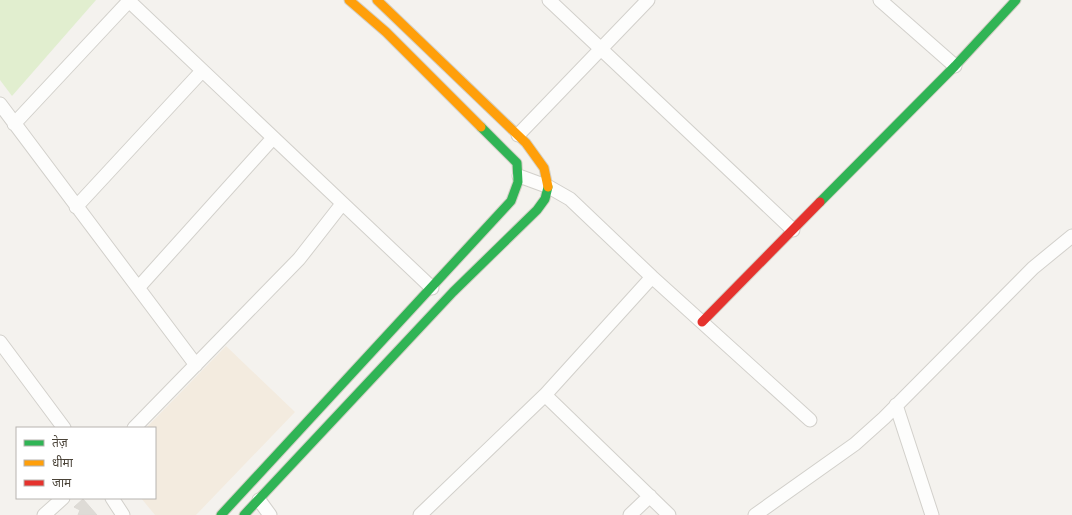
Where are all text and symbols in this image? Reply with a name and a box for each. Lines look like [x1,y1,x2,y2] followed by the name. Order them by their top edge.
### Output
[16,427,156,499] legend
[52,435,69,449] text: तेज़
[52,455,74,469] text: धीमा
[52,477,72,489] text: जाम

